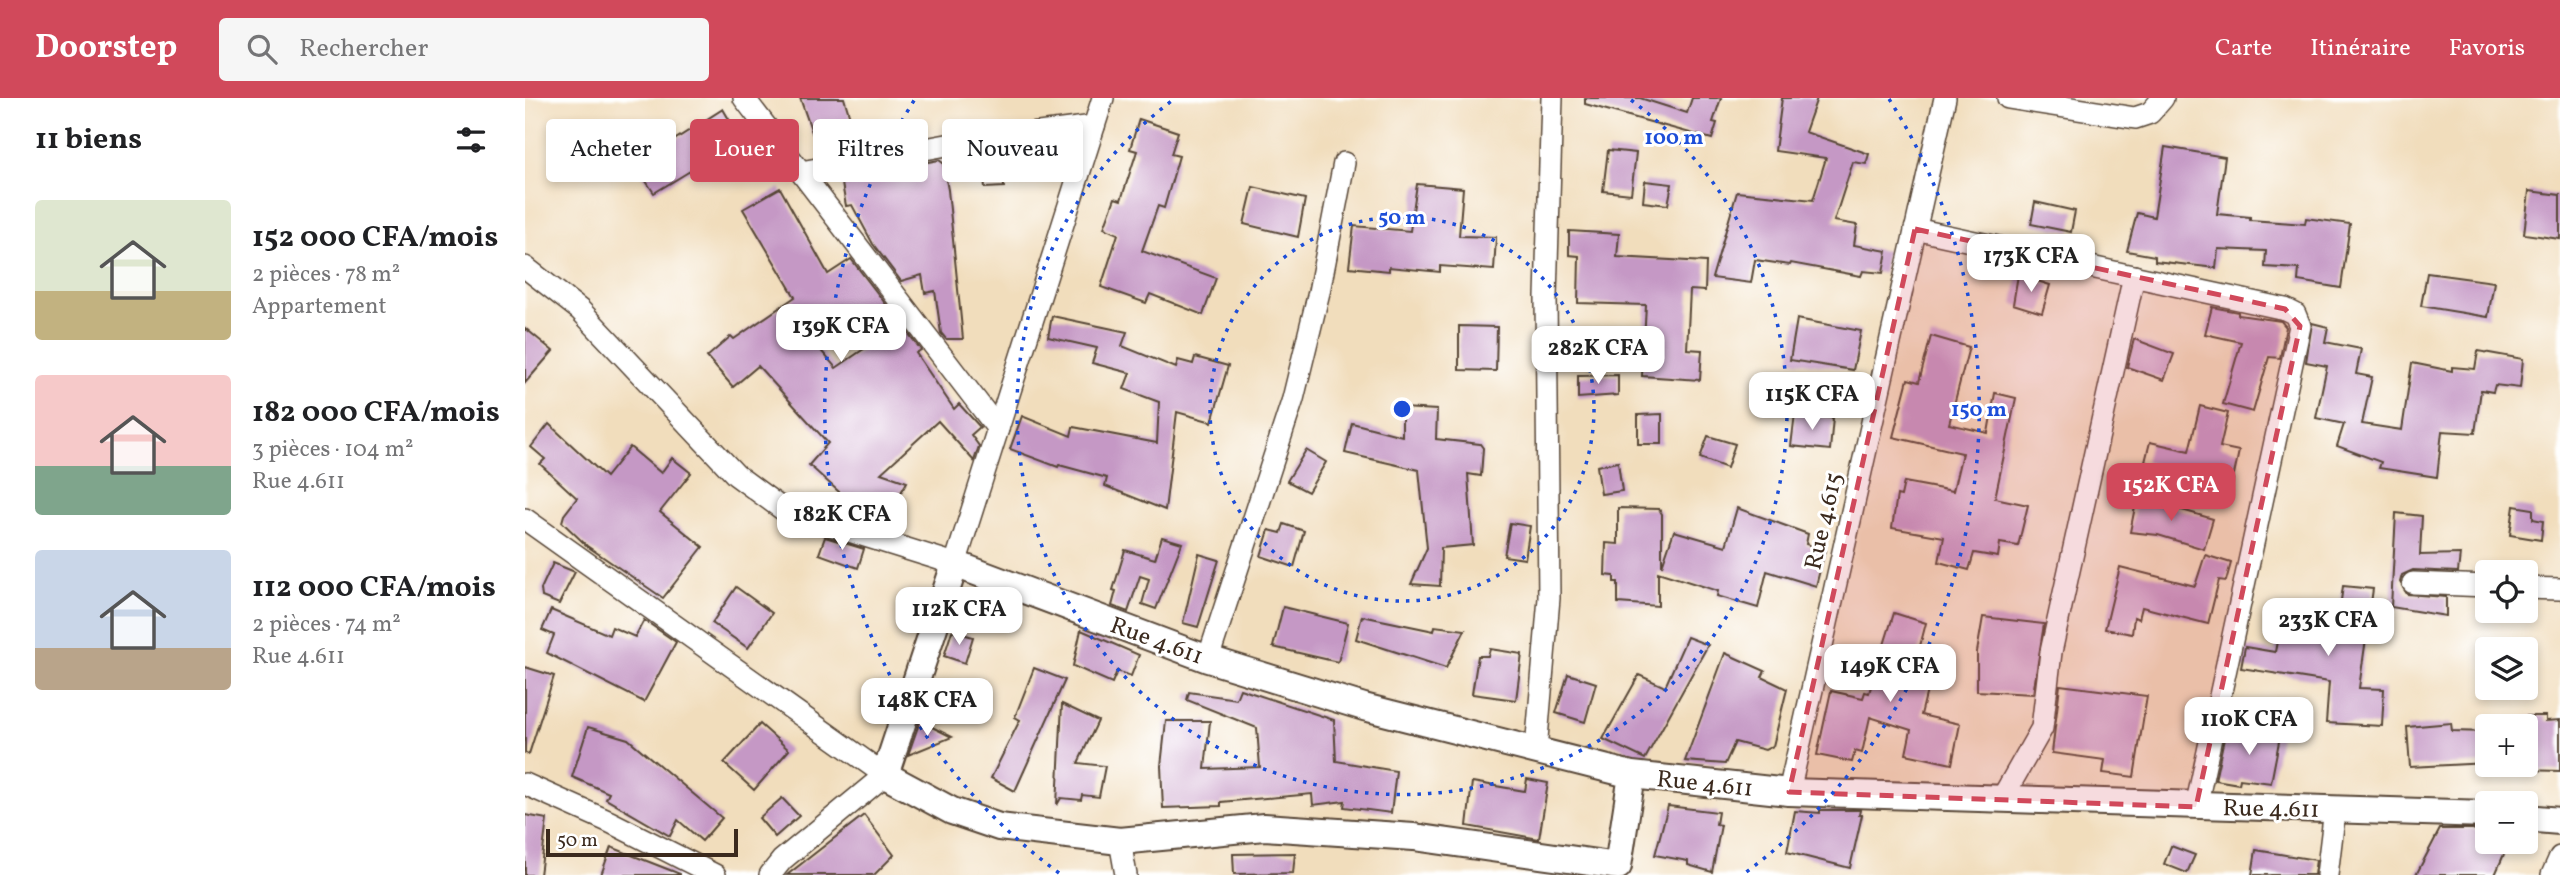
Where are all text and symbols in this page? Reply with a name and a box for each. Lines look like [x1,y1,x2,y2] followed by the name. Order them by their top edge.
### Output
[219,18,709,81] search box
[35,26,177,72] text: Doorstep
[243,30,281,68] icon: search
[299,31,428,67] text: Rechercher
[2215,32,2272,66] text: Carte
[2310,32,2411,66] text: Itinéraire
[2449,32,2525,66] text: Favoris
[35,119,142,161] text: 11 biens
[546,119,676,182] chip: Acheter
[690,119,799,182] chip: Louer
[813,119,928,182] chip: Filtres
[942,119,1083,182] chip: Nouveau
[452,121,490,159] icon: filters
[1644,124,1704,153] text: 100 m
[1378,204,1426,233] text: 50 m
[252,217,498,259] text: 152 000 CFA/mois
[91,228,175,312] icon: home
[1959,234,2103,294] pin: 173K CFA
[1983,241,2079,273] text: 173K CFA
[252,259,400,291] text: 2 pièces · 78 m²
[252,291,387,323] text: Appartement
[769,304,913,364] pin: 139K CFA
[792,311,890,343] text: 139K CFA
[1526,327,1670,386] pin: 282K CFA
[1548,333,1648,365] text: 282K CFA
[1740,372,1884,432] pin: 115K CFA
[1765,379,1859,411] text: 115K CFA
[252,392,500,434] text: 182 000 CFA/mois
[1951,396,2007,425] text: 150 m
[1390,397,1414,421] centre of rings
[91,403,175,487] icon: home
[252,434,414,466] text: 3 pièces · 104 m²
[2099,464,2243,523] pin: 152K CFA
[252,466,345,498] text: Rue 4.611
[1797,469,1853,574] street label: Rue 4.615
[2123,470,2219,502] text: 152K CFA
[770,492,914,552] pin: 182K CFA
[793,499,891,531] text: 182K CFA
[2475,560,2538,854] map controls
[2475,560,2538,623] button: locate
[252,567,496,609] text: 112 000 CFA/mois
[91,578,175,662] icon: home
[887,588,1031,647] pin: 112K CFA
[911,594,1007,626] text: 112K CFA
[2256,598,2400,658] pin: 233K CFA
[2278,605,2378,637] text: 233K CFA
[252,609,401,641] text: 2 pièces · 74 m²
[1105,609,1208,674] street label: Rue 4.611
[2475,637,2538,700] button: layers
[252,641,345,673] text: Rue 4.611
[1818,644,1962,704] pin: 149K CFA
[1840,651,1940,683] text: 149K CFA
[855,678,999,738] pin: 148K CFA
[877,685,977,717] text: 148K CFA
[2177,698,2321,757] pin: 110K CFA
[2200,704,2298,736] text: 110K CFA
[2475,714,2538,777] button: +
[1655,763,1755,807] street label: Rue 4.611
[2475,791,2538,854] button: −
[2222,792,2320,828] street label: Rue 4.611
[546,826,739,858] scale bar
[557,828,598,854] text: 50 m

